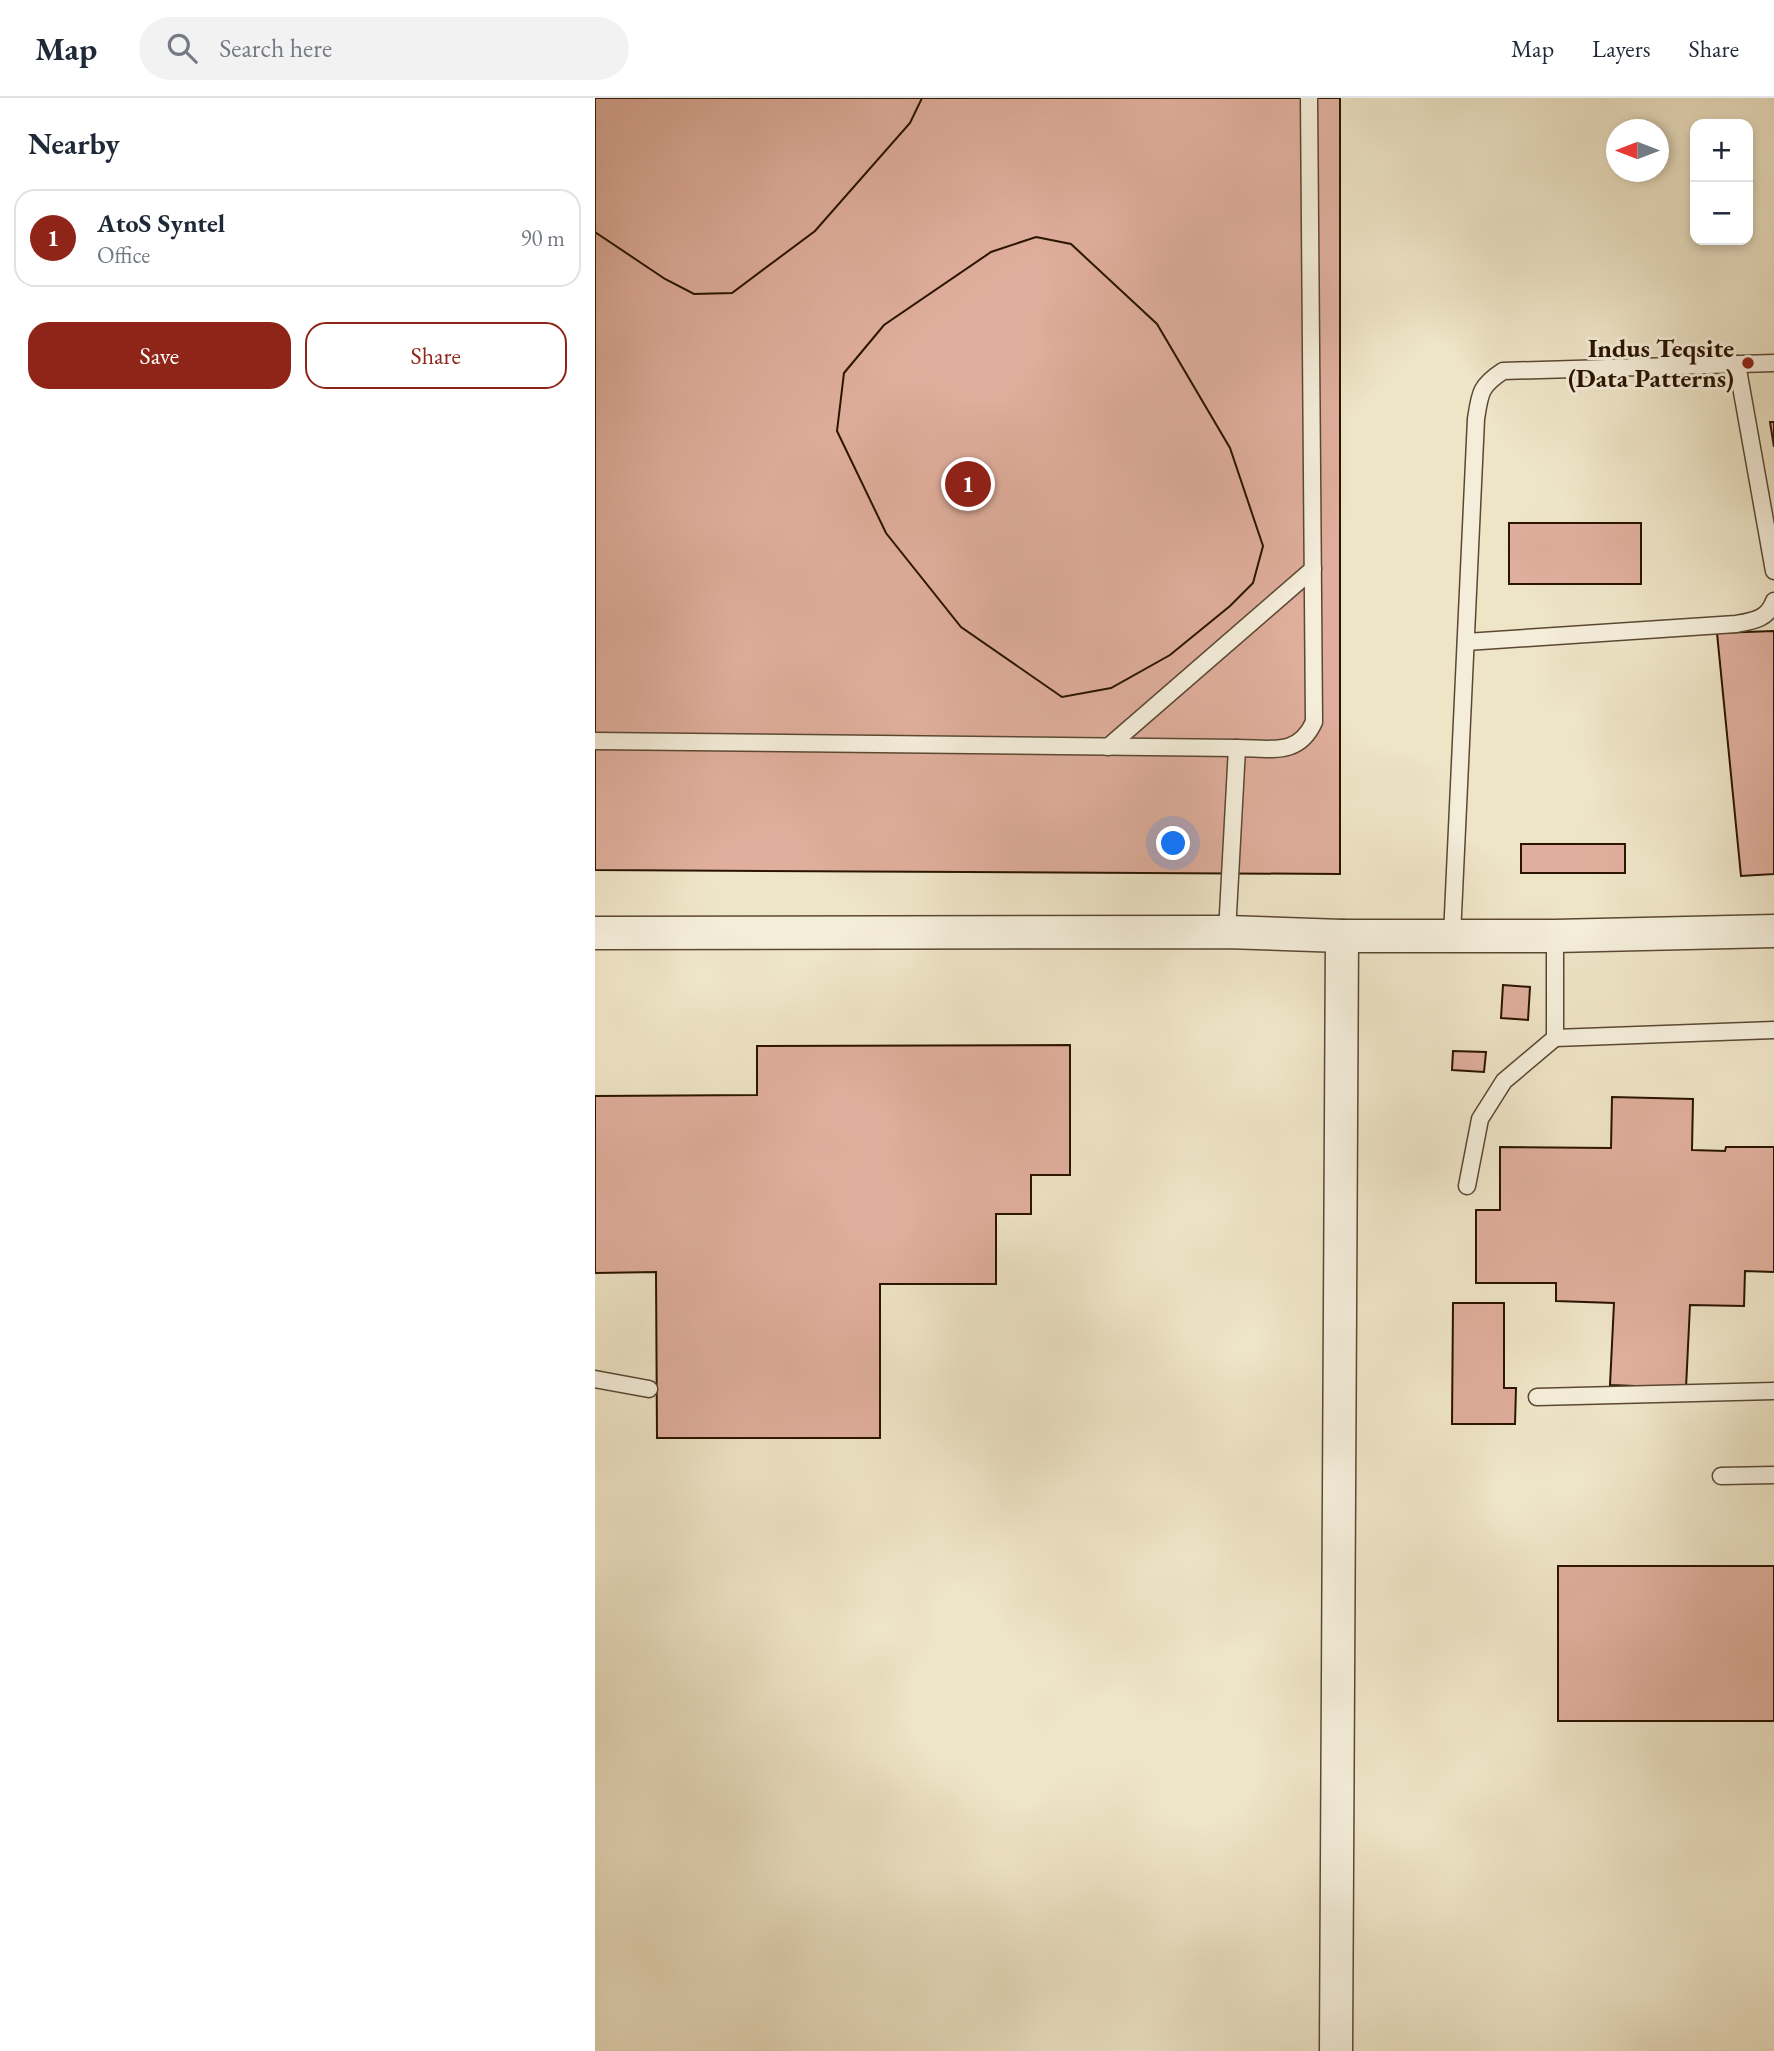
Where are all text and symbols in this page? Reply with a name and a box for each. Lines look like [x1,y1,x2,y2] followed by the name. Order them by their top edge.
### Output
[139,17,629,80] search box
[35,27,97,70] text: Map
[163,29,201,67] icon: search
[219,31,332,65] text: Search here
[1511,33,1554,64] text: Map
[1592,33,1651,64] text: Layers
[1689,33,1739,64] text: Share
[1606,119,1669,182] north arrow
[1690,119,1753,245] map controls
[1690,119,1753,182] button: +
[28,124,120,163] text: Nearby
[1690,182,1753,245] button: −
[97,206,225,240] text: AtoS Syntel
[47,223,59,253] text: 1
[520,223,565,253] text: 90 m
[97,240,150,270] text: Office
[28,322,291,389] button: Save
[305,322,567,389] button: Share
[1568,331,1734,395] place label: Indus Teqsite (Data Patterns)
[1740,355,1756,371] marker: Indus Teqsite (Data Patterns)
[945,458,991,510] pin: 1
[1156,826,1190,860] your location

